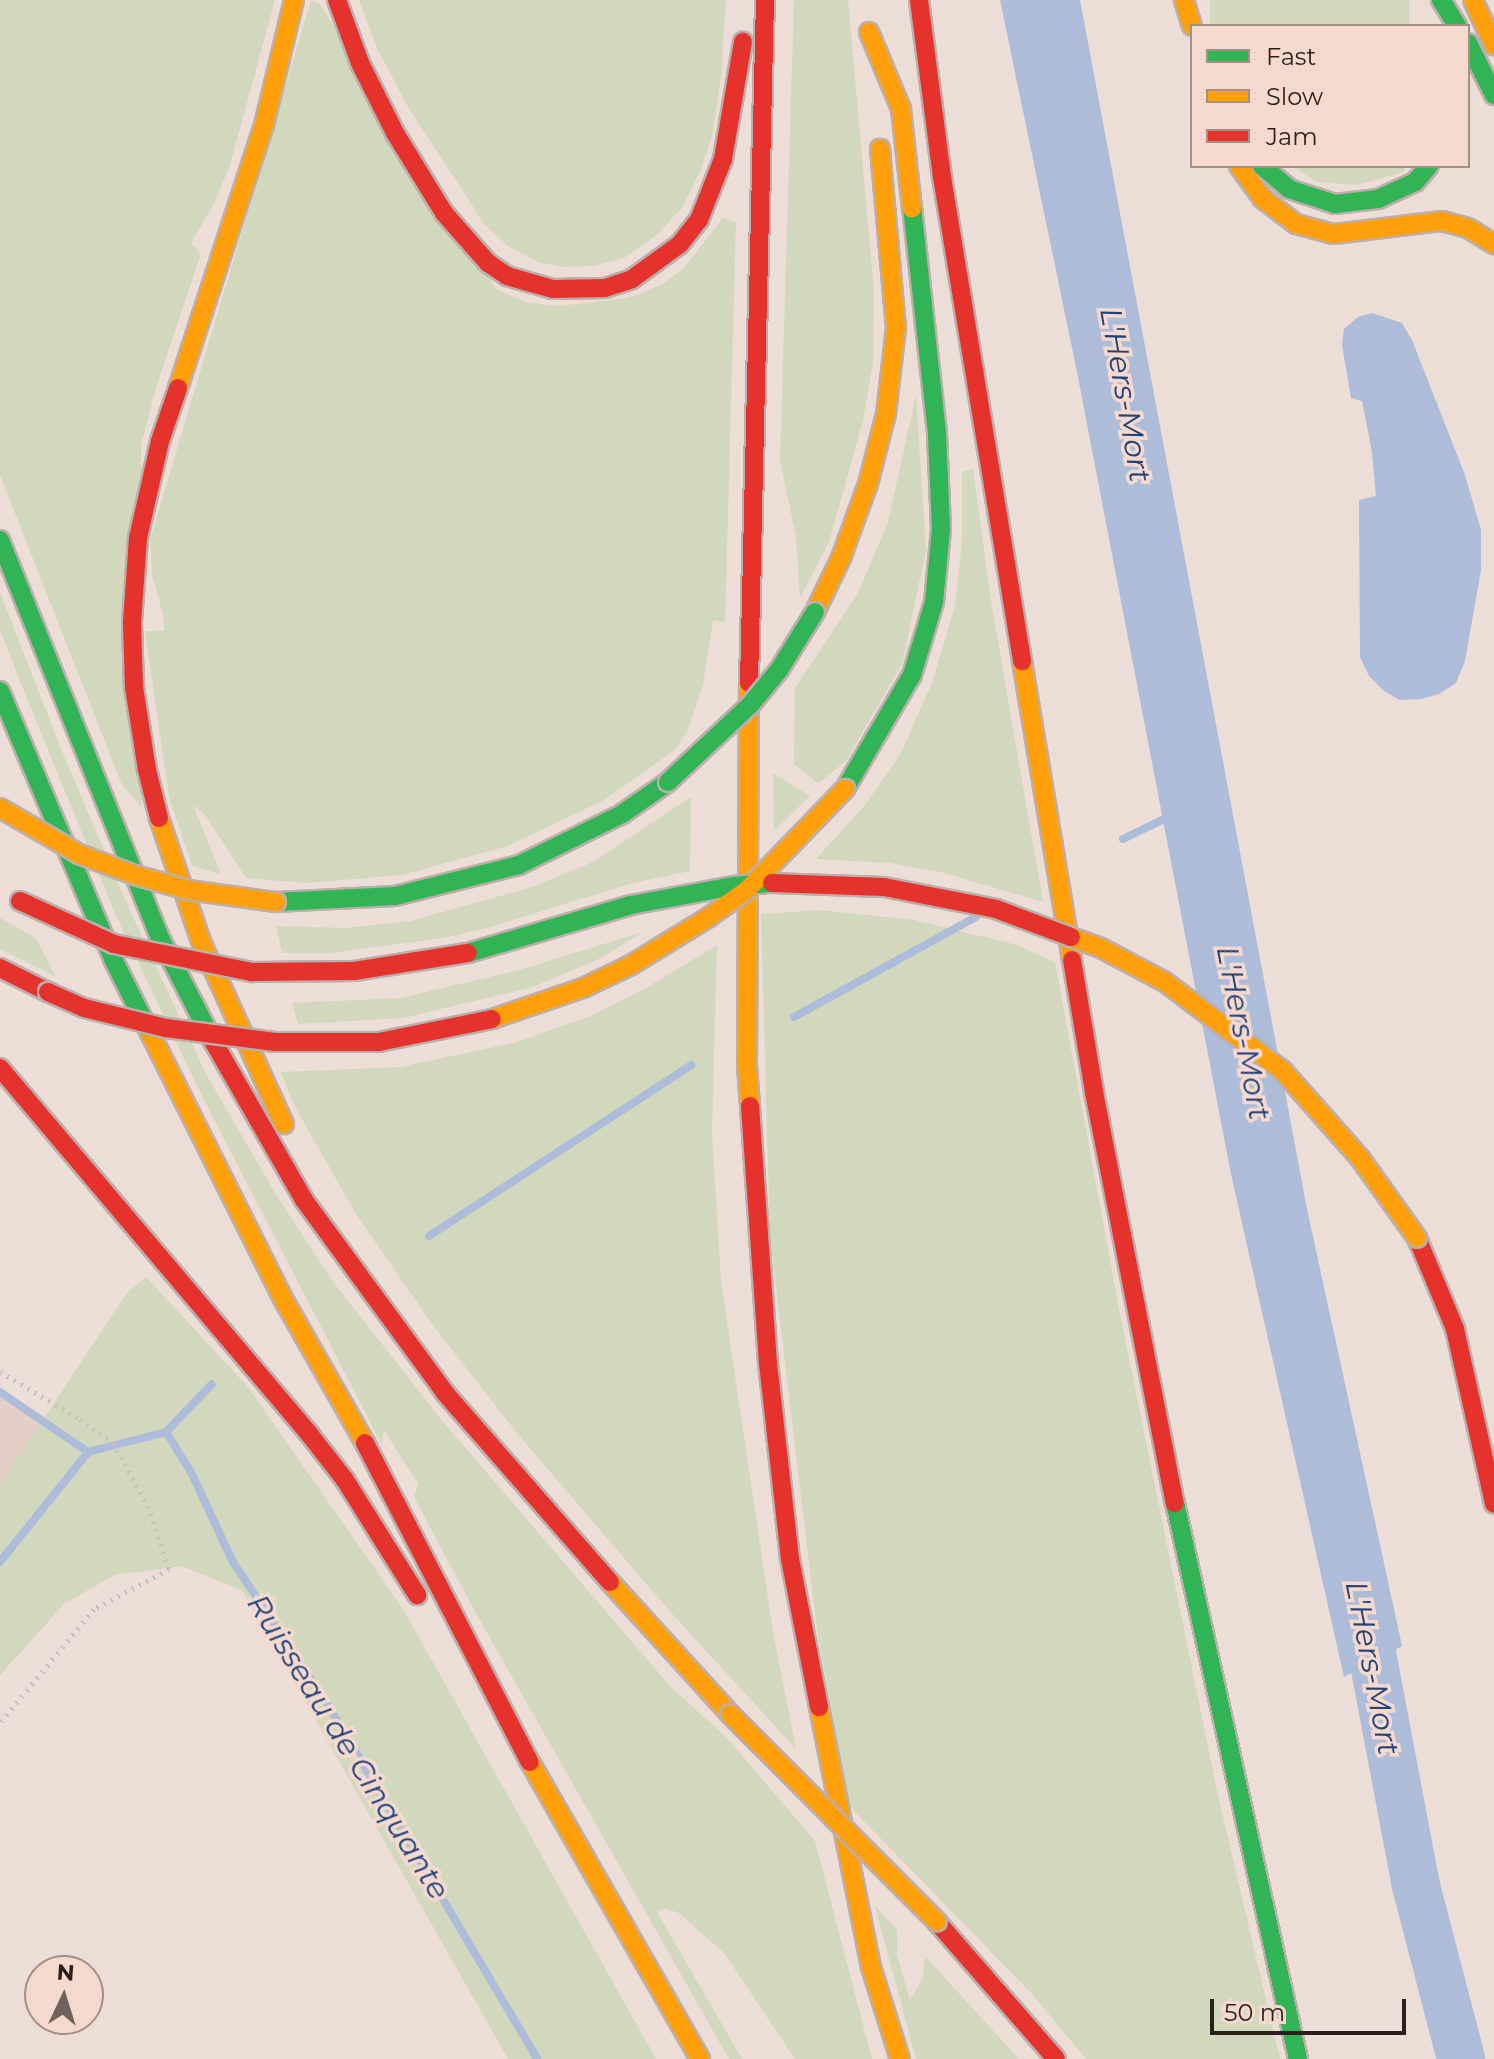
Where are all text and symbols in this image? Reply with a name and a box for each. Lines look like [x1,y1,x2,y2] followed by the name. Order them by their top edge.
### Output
[1190,24,1470,168] legend
[1266,42,1316,71] text: Fast
[1266,82,1323,111] text: Slow
[1266,122,1318,151] text: Jam
[1092,305,1158,485] water label: L'Hers-Mort
[1208,943,1278,1123] water label: L'Hers-Mort
[1337,1578,1407,1758] water label: L'Hers-Mort
[239,1588,457,1906] water label: Ruisseau de Cinquante
[24,1955,104,2035] north arrow
[56,1958,75,1987] text: N
[1214,1983,1410,2033] scale bar
[1224,1998,1285,2027] text: 50 m

